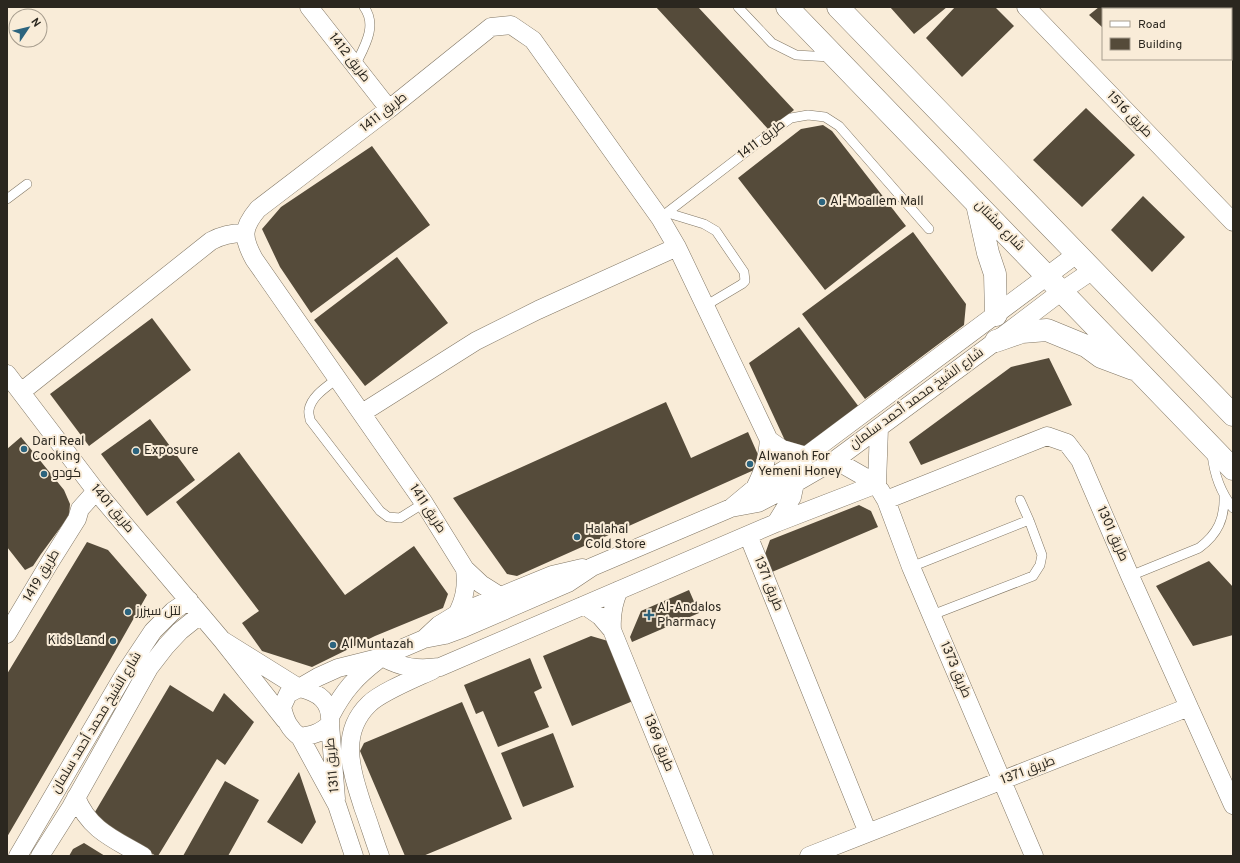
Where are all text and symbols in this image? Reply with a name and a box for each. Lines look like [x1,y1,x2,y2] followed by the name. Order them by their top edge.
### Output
[8,8,48,48] north arrow
[1102,8,1232,60] legend
[27,16,43,30] text: N
[1138,17,1166,33] text: Road
[325,30,373,86] street label: طريق 1412
[1138,37,1182,53] text: Building
[1103,88,1155,142] street label: طريق 1516
[357,90,411,136] street label: طريق 1411
[735,117,789,163] street label: طريق 1411
[830,194,924,210] place label: Al-Moallem Mall
[817,197,827,207] marker: Al-Moallem Mall
[971,197,1027,255] street label: شارع مشتان
[846,343,987,453] street label: شارع الشيخ محمد أحمد سلمان
[32,434,84,465] place label: Dari Real Cooking
[144,443,198,459] place label: Exposure
[19,444,29,454] marker: Dari Real Cooking
[131,446,141,456] marker: Exposure
[758,449,842,480] place label: Alwanoh For Yemeni Honey
[745,459,755,469] marker: Alwanoh For Yemeni Honey
[52,466,81,482] place label: كودو
[39,469,49,479] marker: كودو
[87,481,137,537] street label: طريق 1401
[405,482,449,536] street label: طريق 1411
[1093,504,1131,564] street label: طريق 1301
[585,522,646,553] place label: Halahal Cold Store
[572,532,582,542] marker: Halahal Cold Store
[20,547,64,605] street label: طريق 1419
[750,554,786,614] street label: طريق 1371
[657,600,721,631] place label: Al-Andalos Pharmacy
[135,604,181,620] place label: لتل سيزرز
[123,607,133,617] marker: لتل سيزرز
[644,610,654,620] marker: Al-Andalos Pharmacy
[48,633,105,649] place label: Kids Land
[108,636,118,646] marker: Kids Land
[341,637,414,653] place label: Al Muntazah
[936,639,974,701] street label: طريق 1373
[328,640,338,650] marker: Al Muntazah
[47,648,146,797] street label: شارع الشيخ محمد أحمد سلمان
[639,712,677,774] street label: طريق 1369
[323,737,343,793] street label: طريق 1311
[998,753,1058,789] street label: طريق 1371

